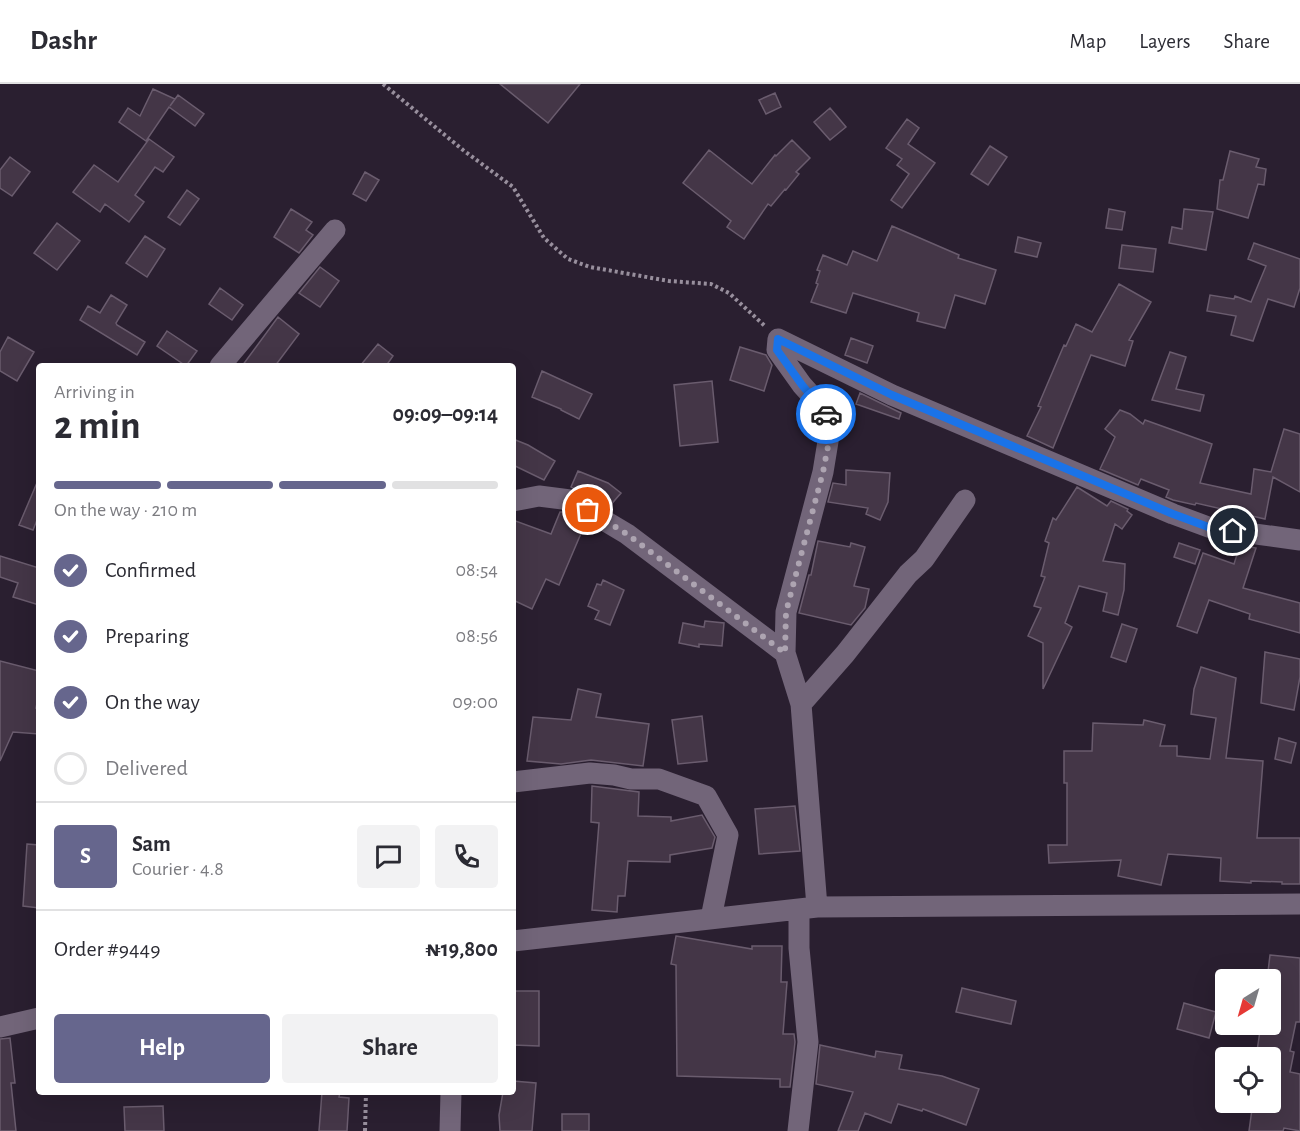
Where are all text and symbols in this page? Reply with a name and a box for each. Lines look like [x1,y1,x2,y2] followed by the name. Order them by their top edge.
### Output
[30,27,97,55] text: Dashr
[1070,31,1106,52] text: Map
[1139,31,1190,52] text: Layers
[1223,31,1270,52] text: Share
[54,382,135,402] text: Arriving in
[796,384,856,444] courier
[810,398,843,431] icon: car
[393,403,498,425] text: 09:09–09:14
[54,407,141,446] text: 2 min
[562,484,613,535] pin
[571,493,604,526] icon: bag
[54,500,197,520] text: On the way · 210 m
[1207,505,1258,556] pin
[1216,514,1249,547] icon: home
[54,554,87,587] icon: check
[105,559,196,581] text: Confirmed
[455,560,498,580] text: 08:54
[54,620,87,653] icon: check
[105,625,189,647] text: Preparing
[456,626,498,646] text: 08:56
[54,686,87,719] icon: check
[105,691,200,713] text: On the way
[452,692,498,712] text: 09:00
[105,757,188,779] text: Delivered
[357,825,420,888] button: chat
[435,825,498,888] button: phone
[132,833,171,855] text: Sam
[80,845,91,867] text: S
[132,859,224,879] text: Courier · 4.8
[54,938,161,960] text: Order #9449
[425,938,498,960] text: ₦19,800
[1215,969,1281,1035] north arrow
[1215,969,1281,1113] map controls
[54,1014,270,1083] button: Help
[282,1014,498,1083] button: Share
[1215,1047,1281,1113] button: locate

